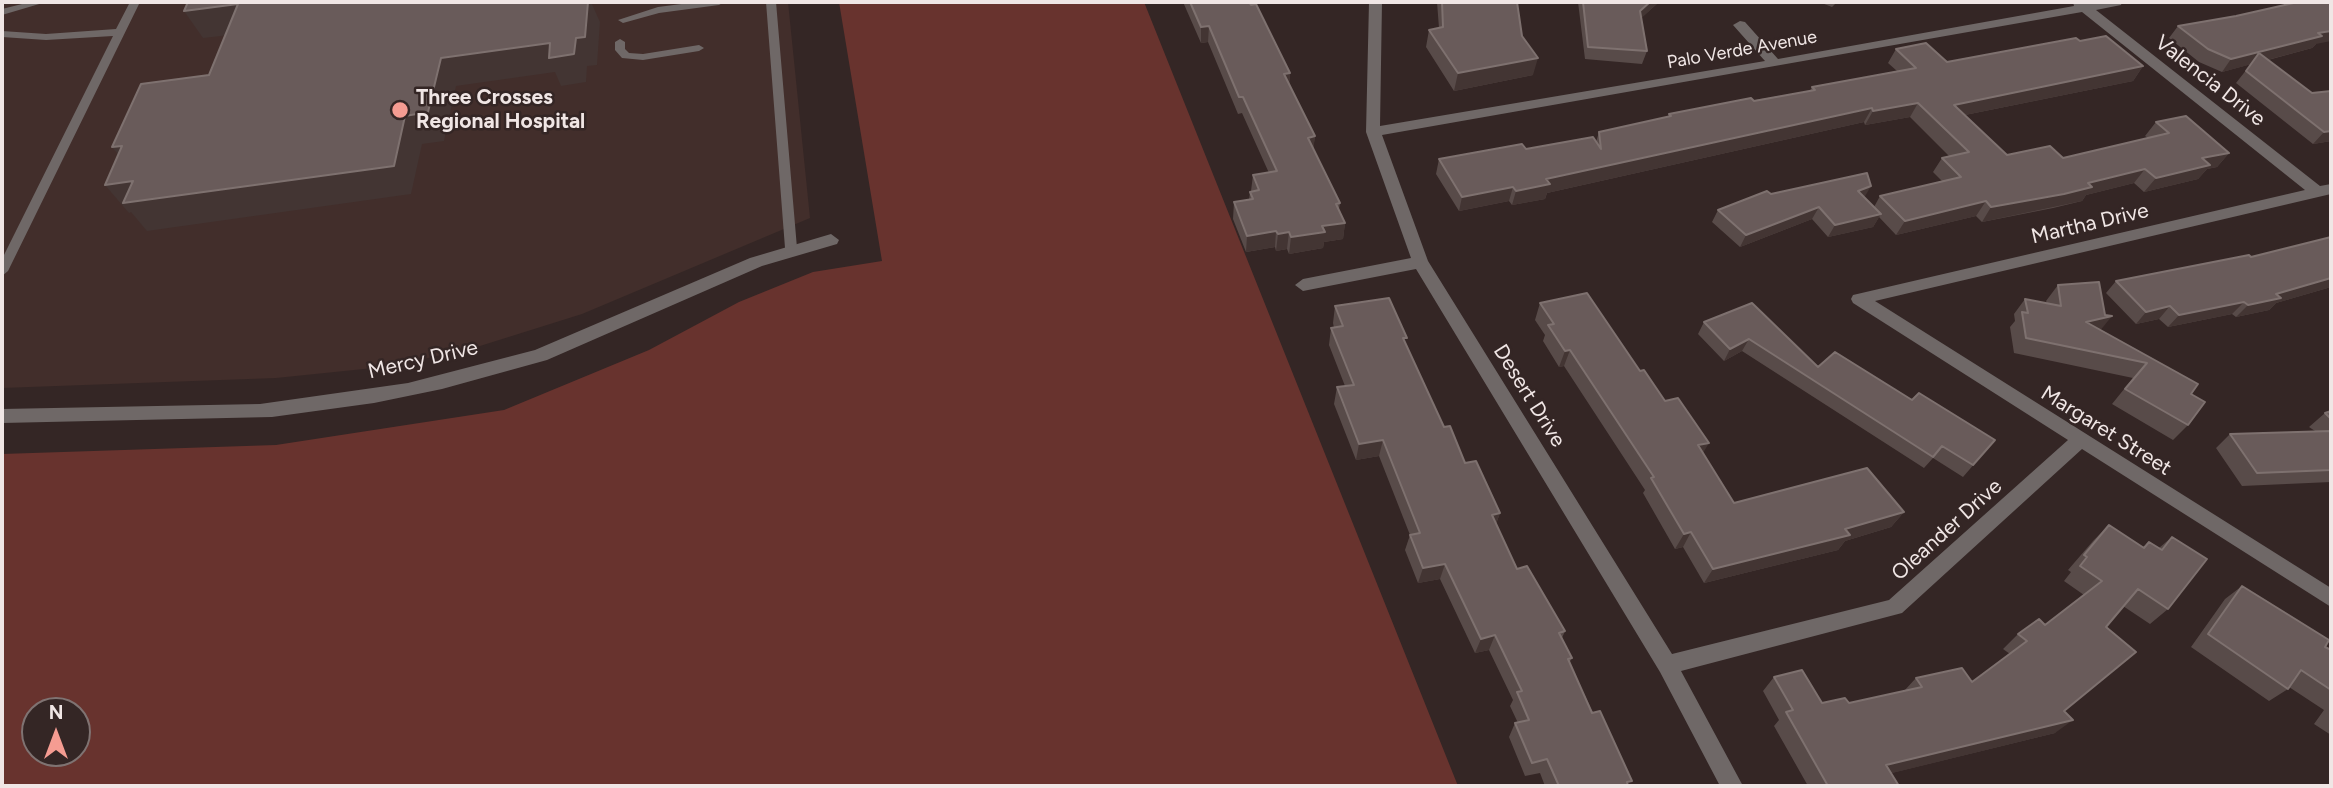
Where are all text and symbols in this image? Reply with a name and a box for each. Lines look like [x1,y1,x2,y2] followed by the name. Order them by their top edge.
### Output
[1665,26,1819,74] street label: Palo Verde Avenue
[2150,30,2270,132] street label: Valencia Drive
[416,85,585,135] place label: Three Crosses Regional Hospital
[390,100,410,120] marker: Three Crosses Regional Hospital
[2029,198,2151,250] street label: Martha Drive
[366,335,480,385] street label: Mercy Drive
[1488,340,1570,452] street label: Desert Drive
[2036,381,2176,481] street label: Margaret Street
[1887,474,2007,586] street label: Oleander Drive
[21,697,91,767] north arrow
[49,701,63,724] text: N

